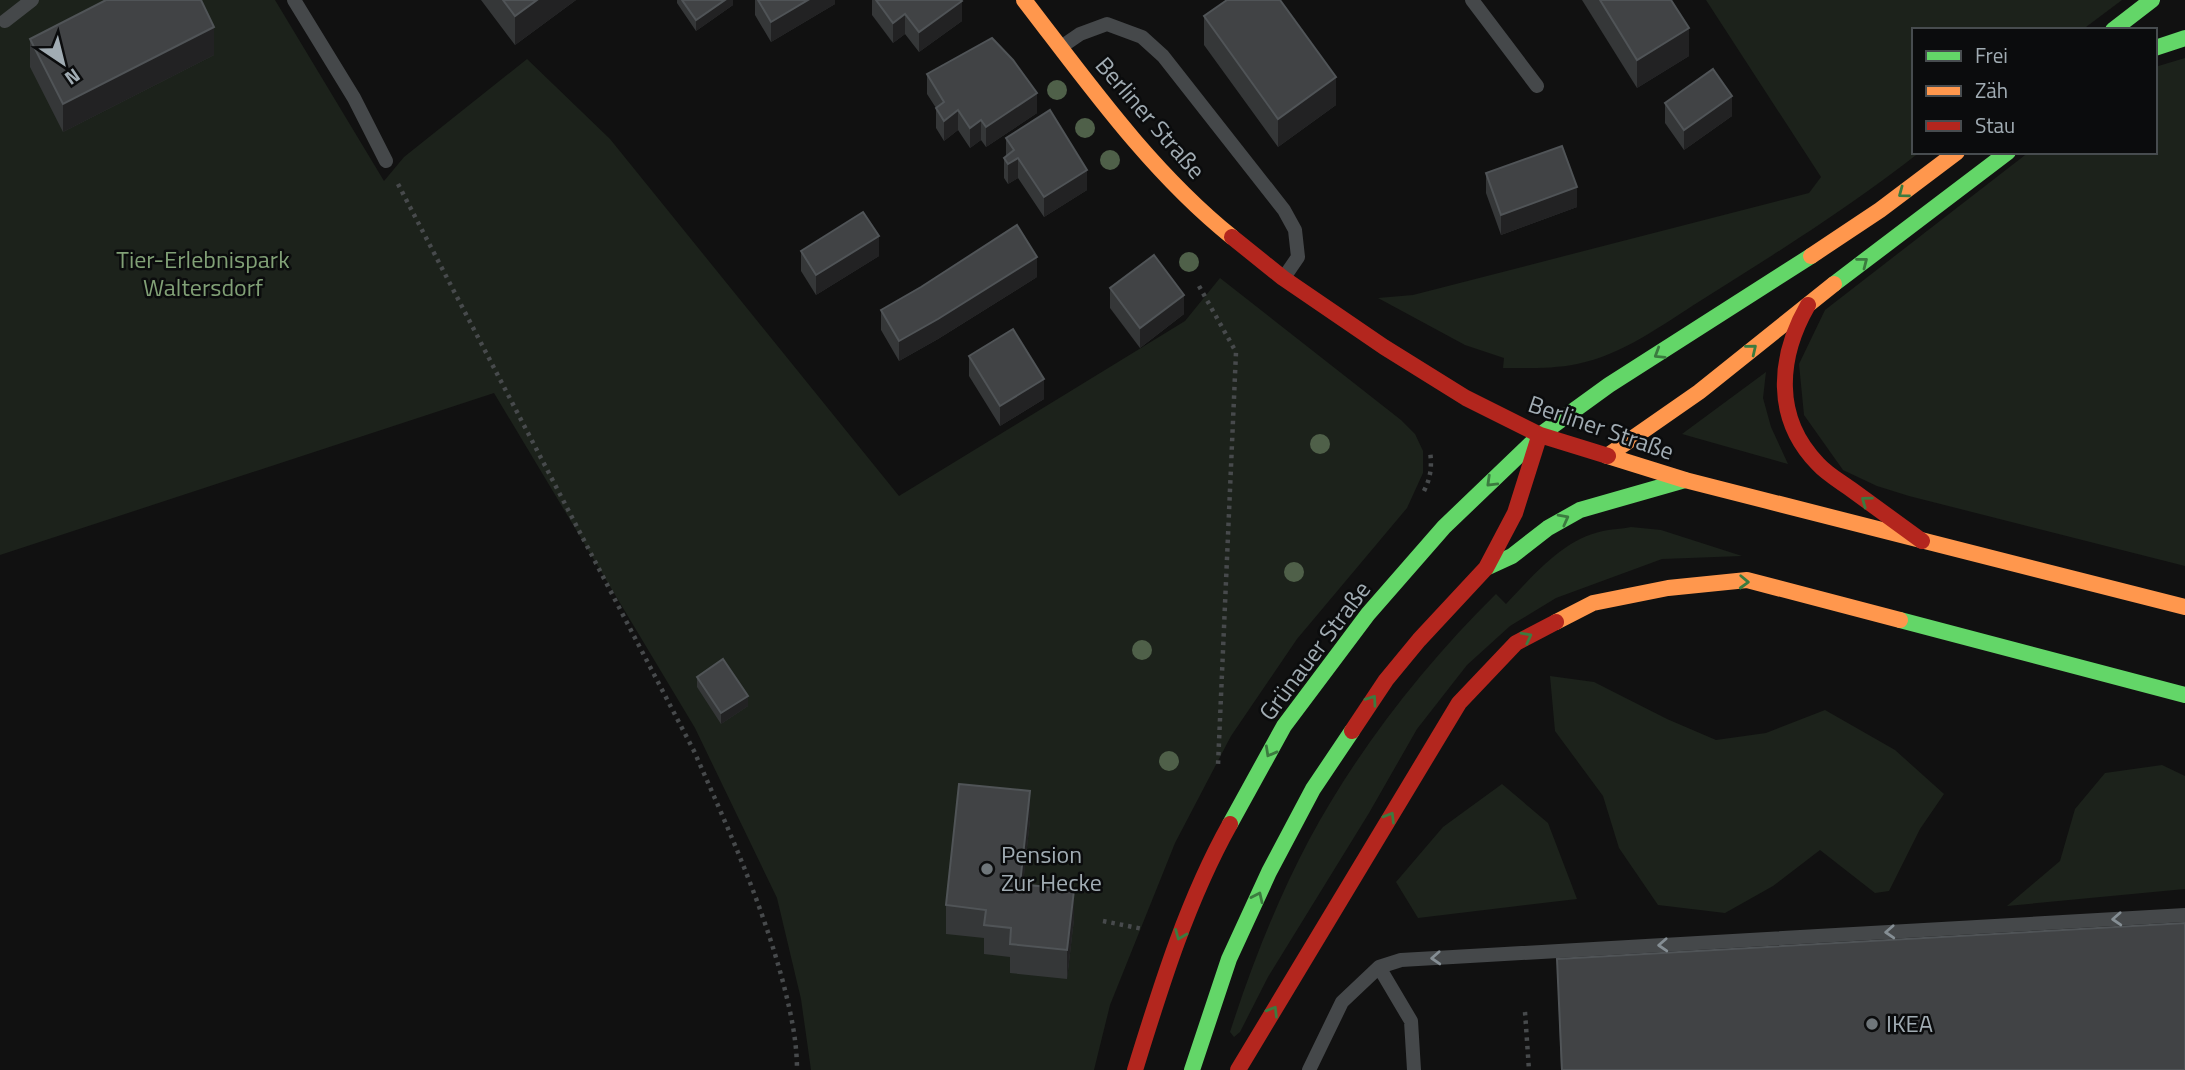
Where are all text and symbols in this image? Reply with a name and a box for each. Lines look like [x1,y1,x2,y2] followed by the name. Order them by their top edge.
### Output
[28,28,98,98] north arrow
[1912,28,2157,154] legend
[1975,39,2008,71] text: Frei
[1087,48,1214,187] street label: Berliner Straße
[59,62,87,93] text: N
[1975,74,2008,106] text: Zäh
[1975,109,2015,141] text: Stau
[1898,185,1911,198] one-way arrow
[116,241,290,305] park label: Tier-Erlebnispark Waltersdorf
[1856,257,1868,270] one-way arrow
[1653,345,1666,358] one-way arrow
[1744,345,1757,357] one-way arrow
[1524,385,1679,469] street label: Berliner Straße
[1486,474,1499,487] one-way arrow
[1862,497,1874,509] one-way arrow
[1557,514,1569,527] one-way arrow
[1250,573,1379,728] street label: Grünauer Straße
[1739,575,1750,590] one-way arrow
[1519,632,1532,646] one-way arrow
[1364,695,1376,708] one-way arrow
[1265,745,1278,758] one-way arrow
[1382,811,1395,824] one-way arrow
[1001,836,1102,900] place label: Pension Zur Hecke
[979,861,995,877] marker: Pension Zur Hecke
[1249,891,1263,904] one-way arrow
[2111,911,2122,926] one-way arrow
[1884,924,1895,939] one-way arrow
[1175,928,1189,940] one-way arrow
[1657,938,1668,953] one-way arrow
[1430,951,1441,966] one-way arrow
[1886,1005,1933,1041] place label: IKEA
[1265,1006,1278,1019] one-way arrow
[1864,1016,1880,1032] marker: IKEA

